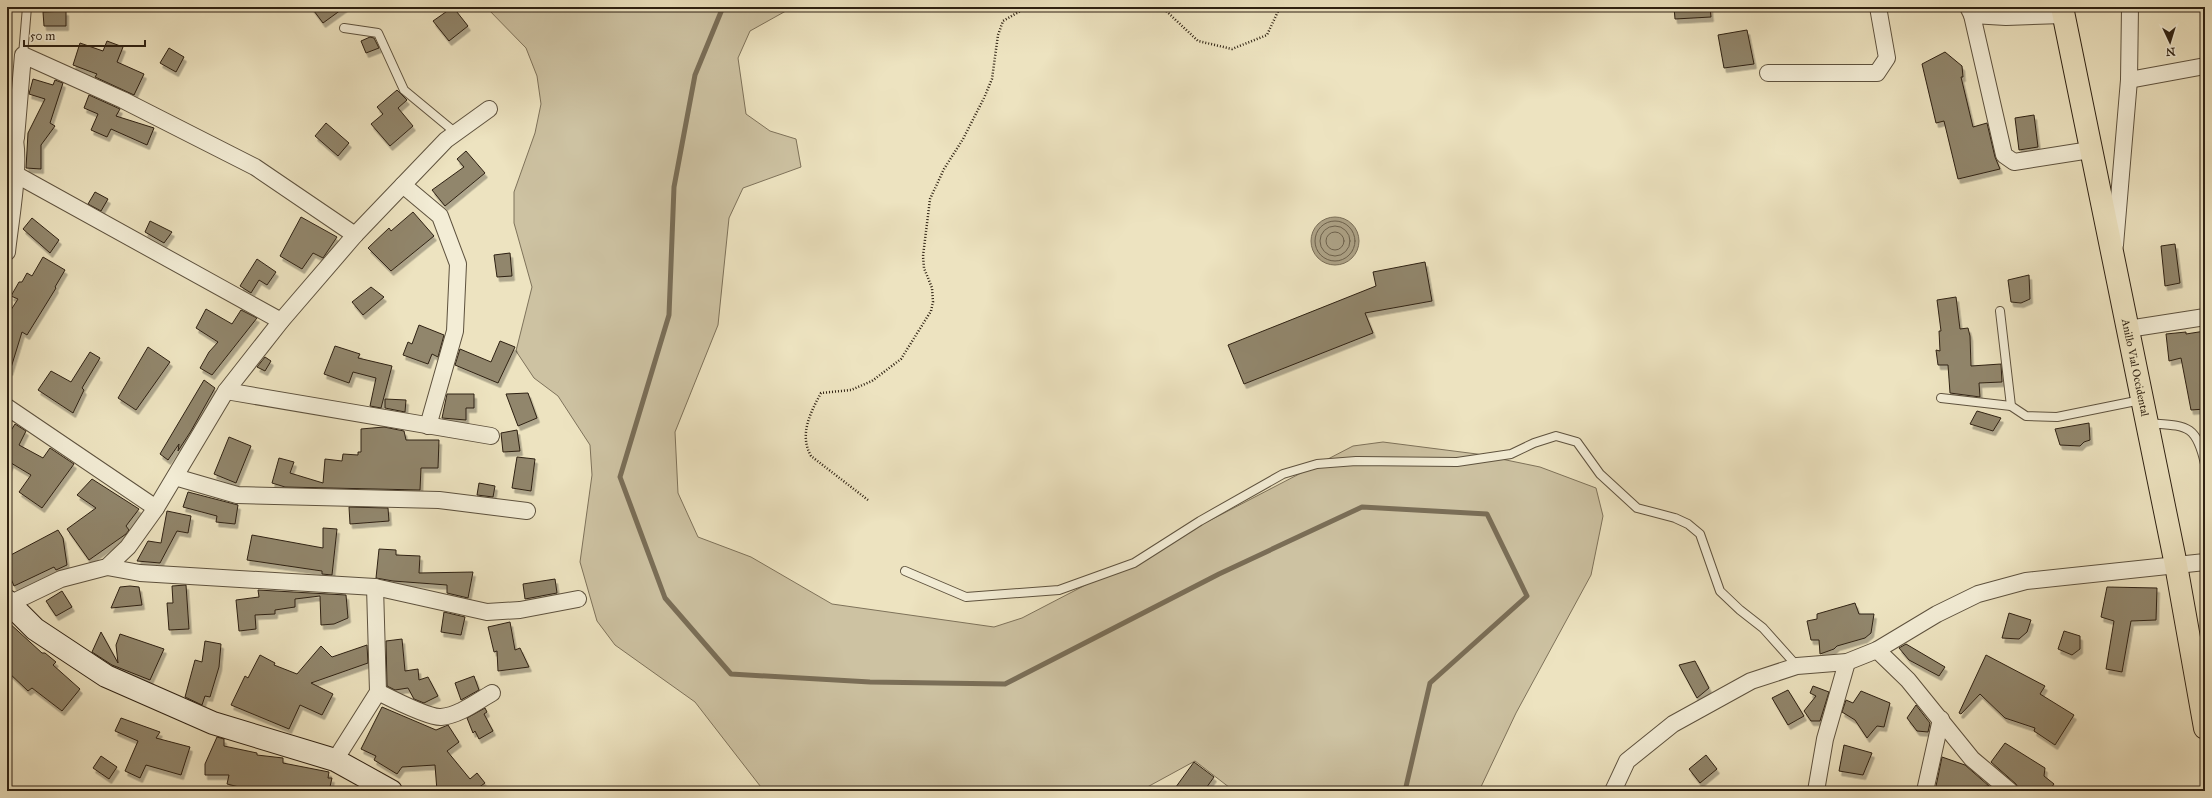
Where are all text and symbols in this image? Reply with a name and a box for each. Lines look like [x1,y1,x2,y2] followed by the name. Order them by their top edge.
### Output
[24,22,145,48] scale bar
[2150,22,2190,62] north arrow
[30,29,55,43] text: 50 m
[2165,45,2176,58] text: N
[2119,317,2151,418] street label: Anillo Vial Occidental

